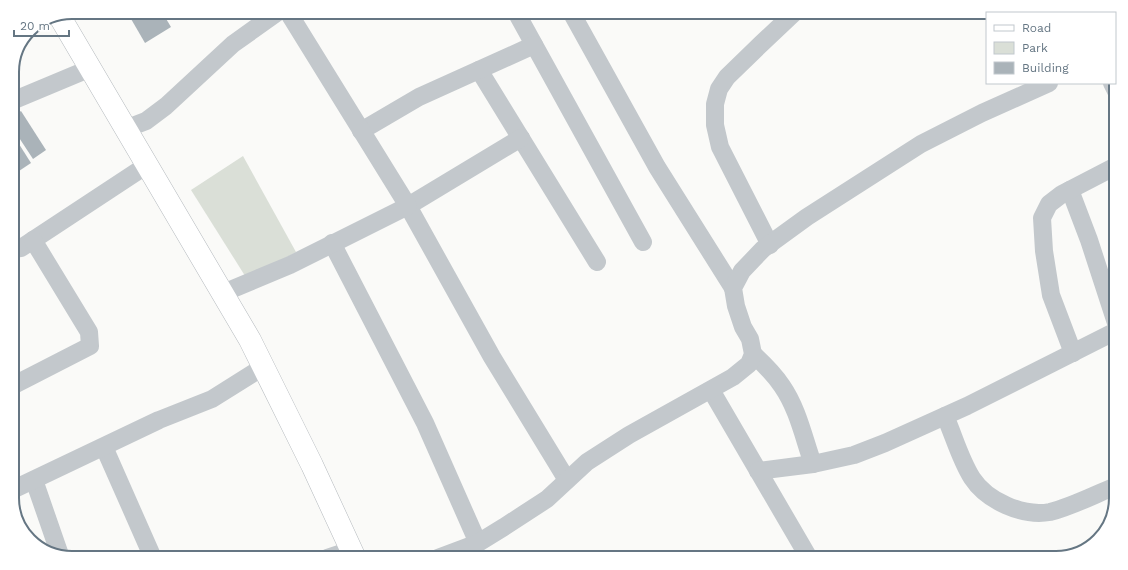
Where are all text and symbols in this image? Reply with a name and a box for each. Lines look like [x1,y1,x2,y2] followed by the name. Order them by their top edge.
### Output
[14,12,69,38] scale bar
[986,12,1116,84] legend
[20,19,50,33] text: 20 m
[1022,21,1051,35] text: Road
[1022,41,1048,55] text: Park
[1022,61,1069,75] text: Building

